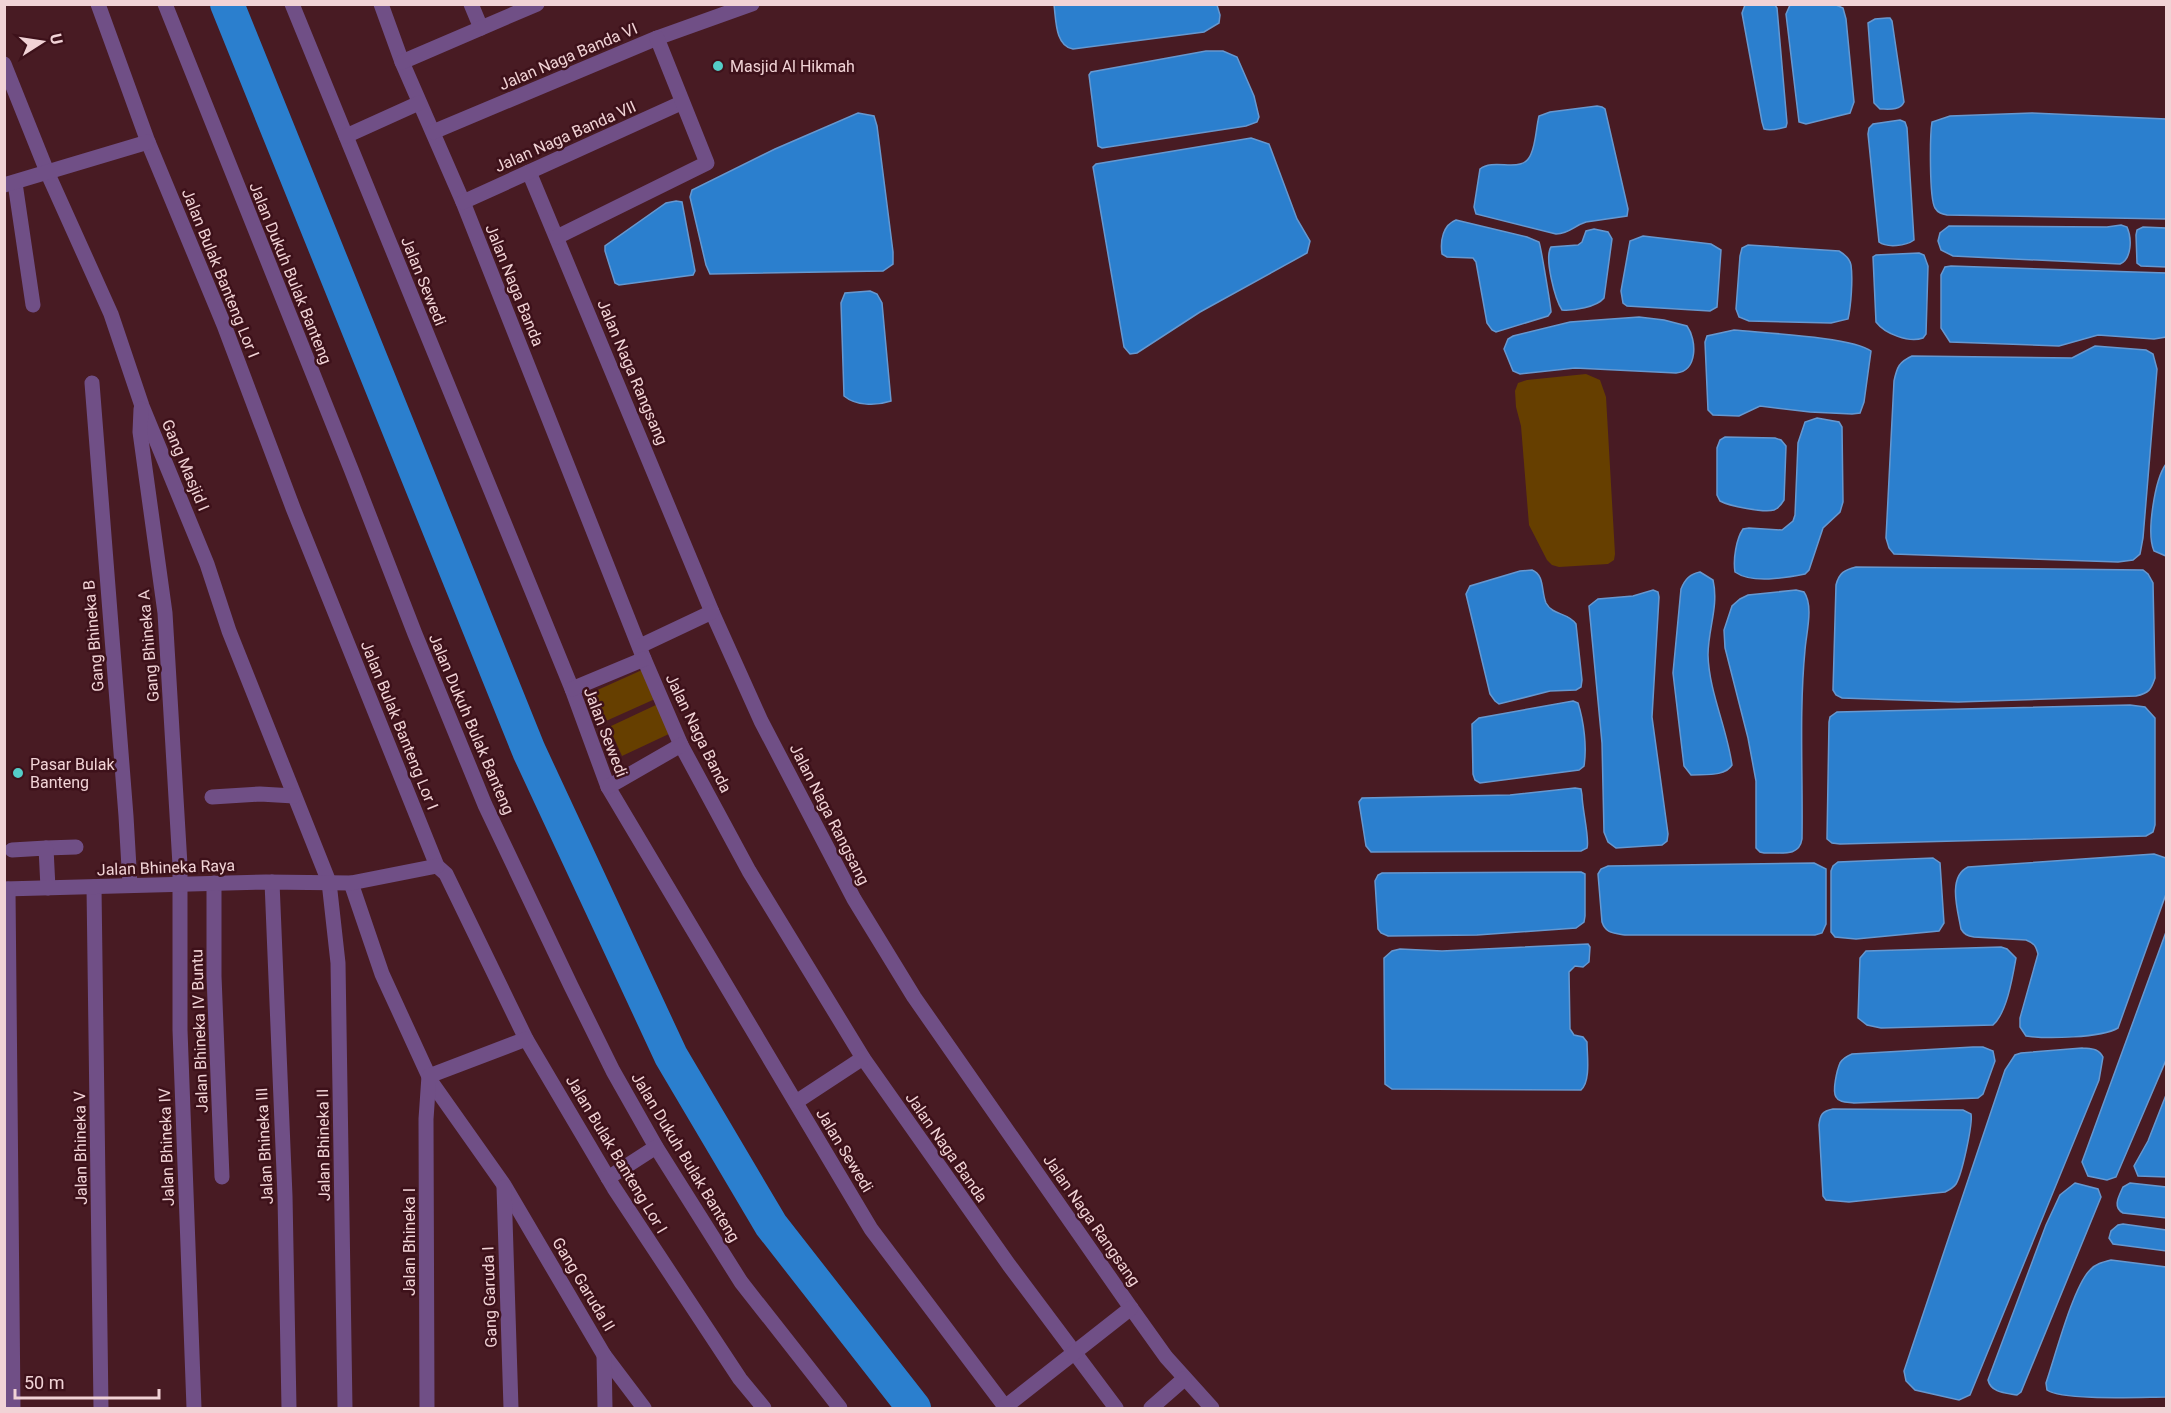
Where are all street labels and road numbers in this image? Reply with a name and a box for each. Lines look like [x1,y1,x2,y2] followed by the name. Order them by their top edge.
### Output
[496,19,640,94] street label: Jalan Naga Banda VI
[492,97,639,176] street label: Jalan Naga Banda VII
[245,179,336,367] street label: Jalan Dukuh Bulak Banteng
[178,186,263,361] street label: Jalan Bulak Banteng Lor I
[481,221,548,349] street label: Jalan Naga Banda
[397,234,450,328] street label: Jalan Sewedi
[593,297,672,448] street label: Jalan Naga Rangsang
[158,417,213,514] street label: Gang Masjid I
[79,579,108,693] street label: Gang Bhineka B
[134,588,163,703] street label: Gang Bhineka A
[425,631,518,817] street label: Jalan Dukuh Bulak Banteng
[357,638,442,813] street label: Jalan Bulak Banteng Lor I
[662,671,736,796] street label: Jalan Naga Banda
[580,685,631,780] street label: Jalan Sewedi
[786,740,873,888] street label: Jalan Naga Rangsang
[97,856,235,879] street label: Jalan Bhineka Raya
[187,949,212,1113] street label: Jalan Bhineka IV Buntu
[627,1069,744,1245] street label: Jalan Dukuh Bulak Banteng
[562,1072,671,1237] street label: Jalan Bulak Banteng Lor I
[252,1087,277,1205] street label: Jalan Bhineka III
[155,1088,178,1206] street label: Jalan Bhineka IV
[313,1089,334,1201] street label: Jalan Bhineka II
[902,1089,992,1206] street label: Jalan Naga Banda
[70,1091,91,1205] street label: Jalan Bhineka V
[812,1105,877,1196] street label: Jalan Sewedi
[1039,1151,1144,1290] street label: Jalan Naga Rangsang
[400,1188,419,1296] street label: Jalan Bhineka I
[548,1234,619,1334] street label: Gang Garuda II
[478,1246,501,1348] street label: Gang Garuda I

